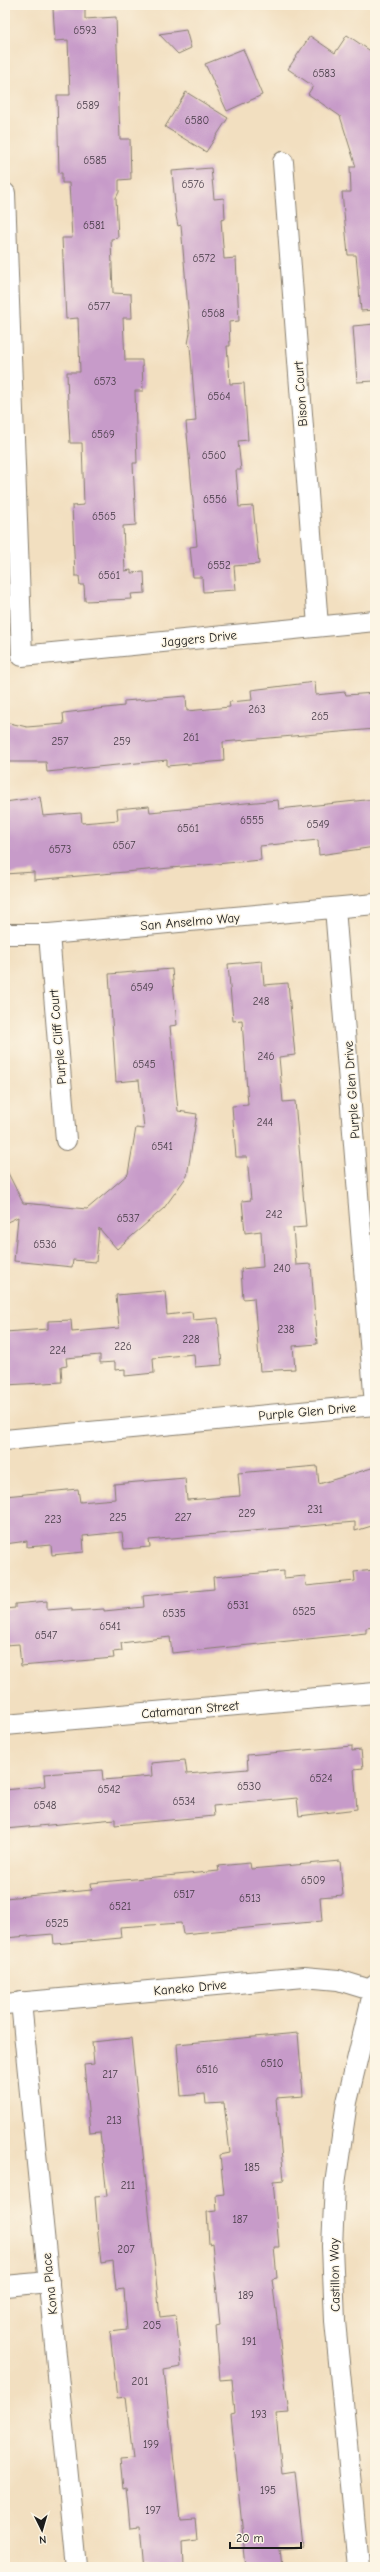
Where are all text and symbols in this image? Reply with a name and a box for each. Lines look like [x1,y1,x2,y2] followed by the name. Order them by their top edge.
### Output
[73,24,97,37] house number: 6593
[312,67,336,80] house number: 6583
[76,99,100,112] house number: 6589
[185,114,209,127] house number: 6580
[83,154,107,167] house number: 6585
[181,178,205,191] house number: 6576
[83,219,105,232] house number: 6581
[193,252,216,265] house number: 6572
[88,300,110,313] house number: 6577
[201,307,225,320] house number: 6568
[291,360,310,427] street label: Bison Court
[94,375,116,388] house number: 6573
[207,390,231,403] house number: 6564
[91,428,115,441] house number: 6569
[202,449,226,462] house number: 6560
[203,493,227,506] house number: 6556
[92,510,116,523] house number: 6565
[207,559,231,572] house number: 6552
[98,569,120,582] house number: 6561
[161,627,238,650] street label: Jaggers Drive
[248,703,266,716] house number: 263
[311,710,329,723] house number: 265
[183,731,199,744] house number: 261
[52,735,68,748] house number: 257
[113,735,131,748] house number: 259
[240,814,264,827] house number: 6555
[306,818,330,831] house number: 6549
[177,822,199,835] house number: 6561
[112,839,136,852] house number: 6567
[49,843,71,856] house number: 6573
[140,910,241,933] street label: San Anselmo Way
[130,981,154,994] house number: 6549
[46,987,69,1085] street label: Purple Cliff Court
[253,995,270,1008] house number: 248
[341,1040,362,1139] street label: Purple Glen Drive
[258,1050,275,1063] house number: 246
[132,1058,156,1071] house number: 6545
[257,1116,273,1129] house number: 244
[151,1140,173,1153] house number: 6541
[266,1208,283,1221] house number: 242
[117,1212,139,1225] house number: 6537
[33,1238,57,1251] house number: 6536
[273,1262,291,1275] house number: 240
[278,1323,295,1336] house number: 238
[182,1333,200,1346] house number: 228
[114,1340,132,1353] house number: 226
[50,1344,66,1357] house number: 224
[258,1400,357,1423] street label: Purple Glen Drive
[307,1503,323,1516] house number: 231
[238,1507,256,1520] house number: 229
[109,1511,127,1524] house number: 225
[175,1511,191,1524] house number: 227
[44,1513,62,1526] house number: 223
[227,1599,249,1612] house number: 6531
[292,1605,316,1618] house number: 6525
[162,1607,186,1620] house number: 6535
[99,1620,121,1633] house number: 6541
[35,1629,57,1642] house number: 6547
[141,1698,241,1721] street label: Catamaran Street
[310,1772,332,1785] house number: 6524
[237,1780,261,1793] house number: 6530
[97,1783,121,1796] house number: 6542
[173,1795,195,1808] house number: 6534
[34,1799,57,1812] house number: 6548
[301,1874,325,1887] house number: 6509
[173,1888,195,1901] house number: 6517
[239,1892,261,1905] house number: 6513
[109,1900,131,1913] house number: 6521
[45,1917,69,1930] house number: 6525
[153,1977,227,1998] street label: Kaneko Drive
[261,2057,283,2070] house number: 6510
[196,2063,218,2076] house number: 6516
[102,2068,118,2081] house number: 217
[106,2114,122,2127] house number: 213
[244,2161,260,2174] house number: 185
[121,2179,135,2192] house number: 211
[232,2213,248,2226] house number: 187
[326,2238,343,2312] street label: Castillon Way
[117,2243,135,2256] house number: 207
[39,2252,60,2316] street label: Kona Place
[238,2289,254,2302] house number: 189
[143,2319,161,2332] house number: 205
[242,2335,256,2348] house number: 191
[132,2375,148,2388] house number: 201
[251,2408,267,2421] house number: 193
[143,2438,159,2451] house number: 199
[260,2484,276,2497] house number: 195
[145,2504,161,2517] house number: 197
[22,2510,62,2550] north arrow
[230,2524,301,2550] scale bar
[236,2531,264,2545] text: 20 m
[39,2533,47,2546] text: N

